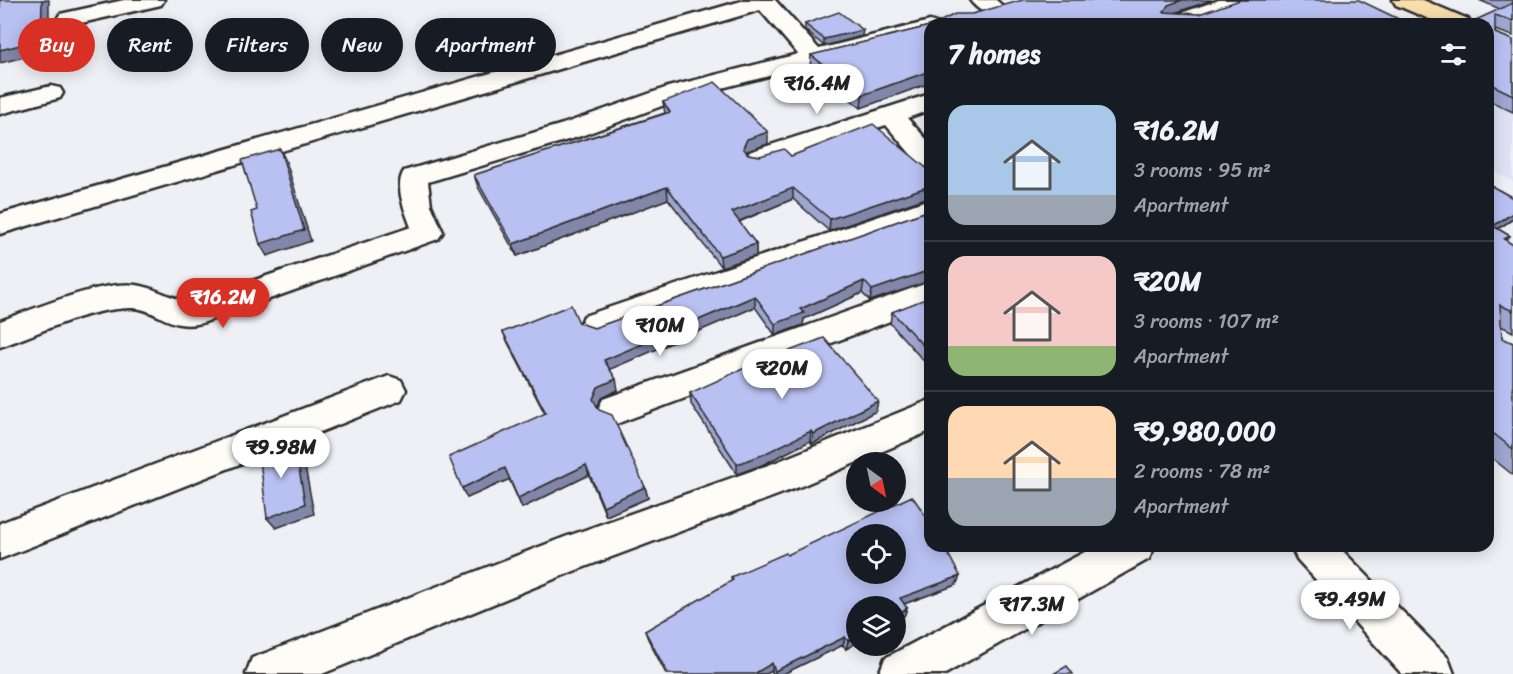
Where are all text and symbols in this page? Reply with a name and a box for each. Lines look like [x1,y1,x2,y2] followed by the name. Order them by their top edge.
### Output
[18,18,95,72] chip: Buy
[107,18,193,72] chip: Rent
[205,18,309,72] chip: Filters
[321,18,403,72] chip: New
[415,18,556,72] chip: Apartment
[948,31,1040,77] text: 7 homes
[1437,38,1470,71] icon: filters
[768,64,866,115] pin: ₹16.4M
[784,66,850,101] text: ₹16.4M
[1134,107,1219,153] text: ₹16.2M
[996,129,1068,201] icon: home
[1134,153,1271,188] text: 3 rooms · 95 m²
[1134,188,1228,223] text: Apartment
[1134,258,1201,304] text: ₹20M
[174,278,272,329] pin: ₹16.2M
[190,280,256,315] text: ₹16.2M
[996,280,1068,352] icon: home
[1134,304,1279,339] text: 3 rooms · 107 m²
[624,306,696,357] pin: ₹10M
[636,308,684,343] text: ₹10M
[1134,339,1228,374] text: Apartment
[746,349,818,400] pin: ₹20M
[756,351,808,386] text: ₹20M
[1134,408,1276,454] text: ₹9,980,000
[232,428,330,479] pin: ₹9.98M
[246,430,316,465] text: ₹9.98M
[996,430,1068,502] icon: home
[846,452,906,512] north arrow
[846,452,906,656] map controls
[1134,454,1270,489] text: 2 rooms · 78 m²
[1134,489,1228,524] text: Apartment
[846,524,906,584] button: locate
[1301,580,1399,631] pin: ₹9.49M
[1315,582,1385,617] text: ₹9.49M
[983,585,1081,636] pin: ₹17.3M
[1000,587,1064,622] text: ₹17.3M
[846,596,906,656] button: layers

